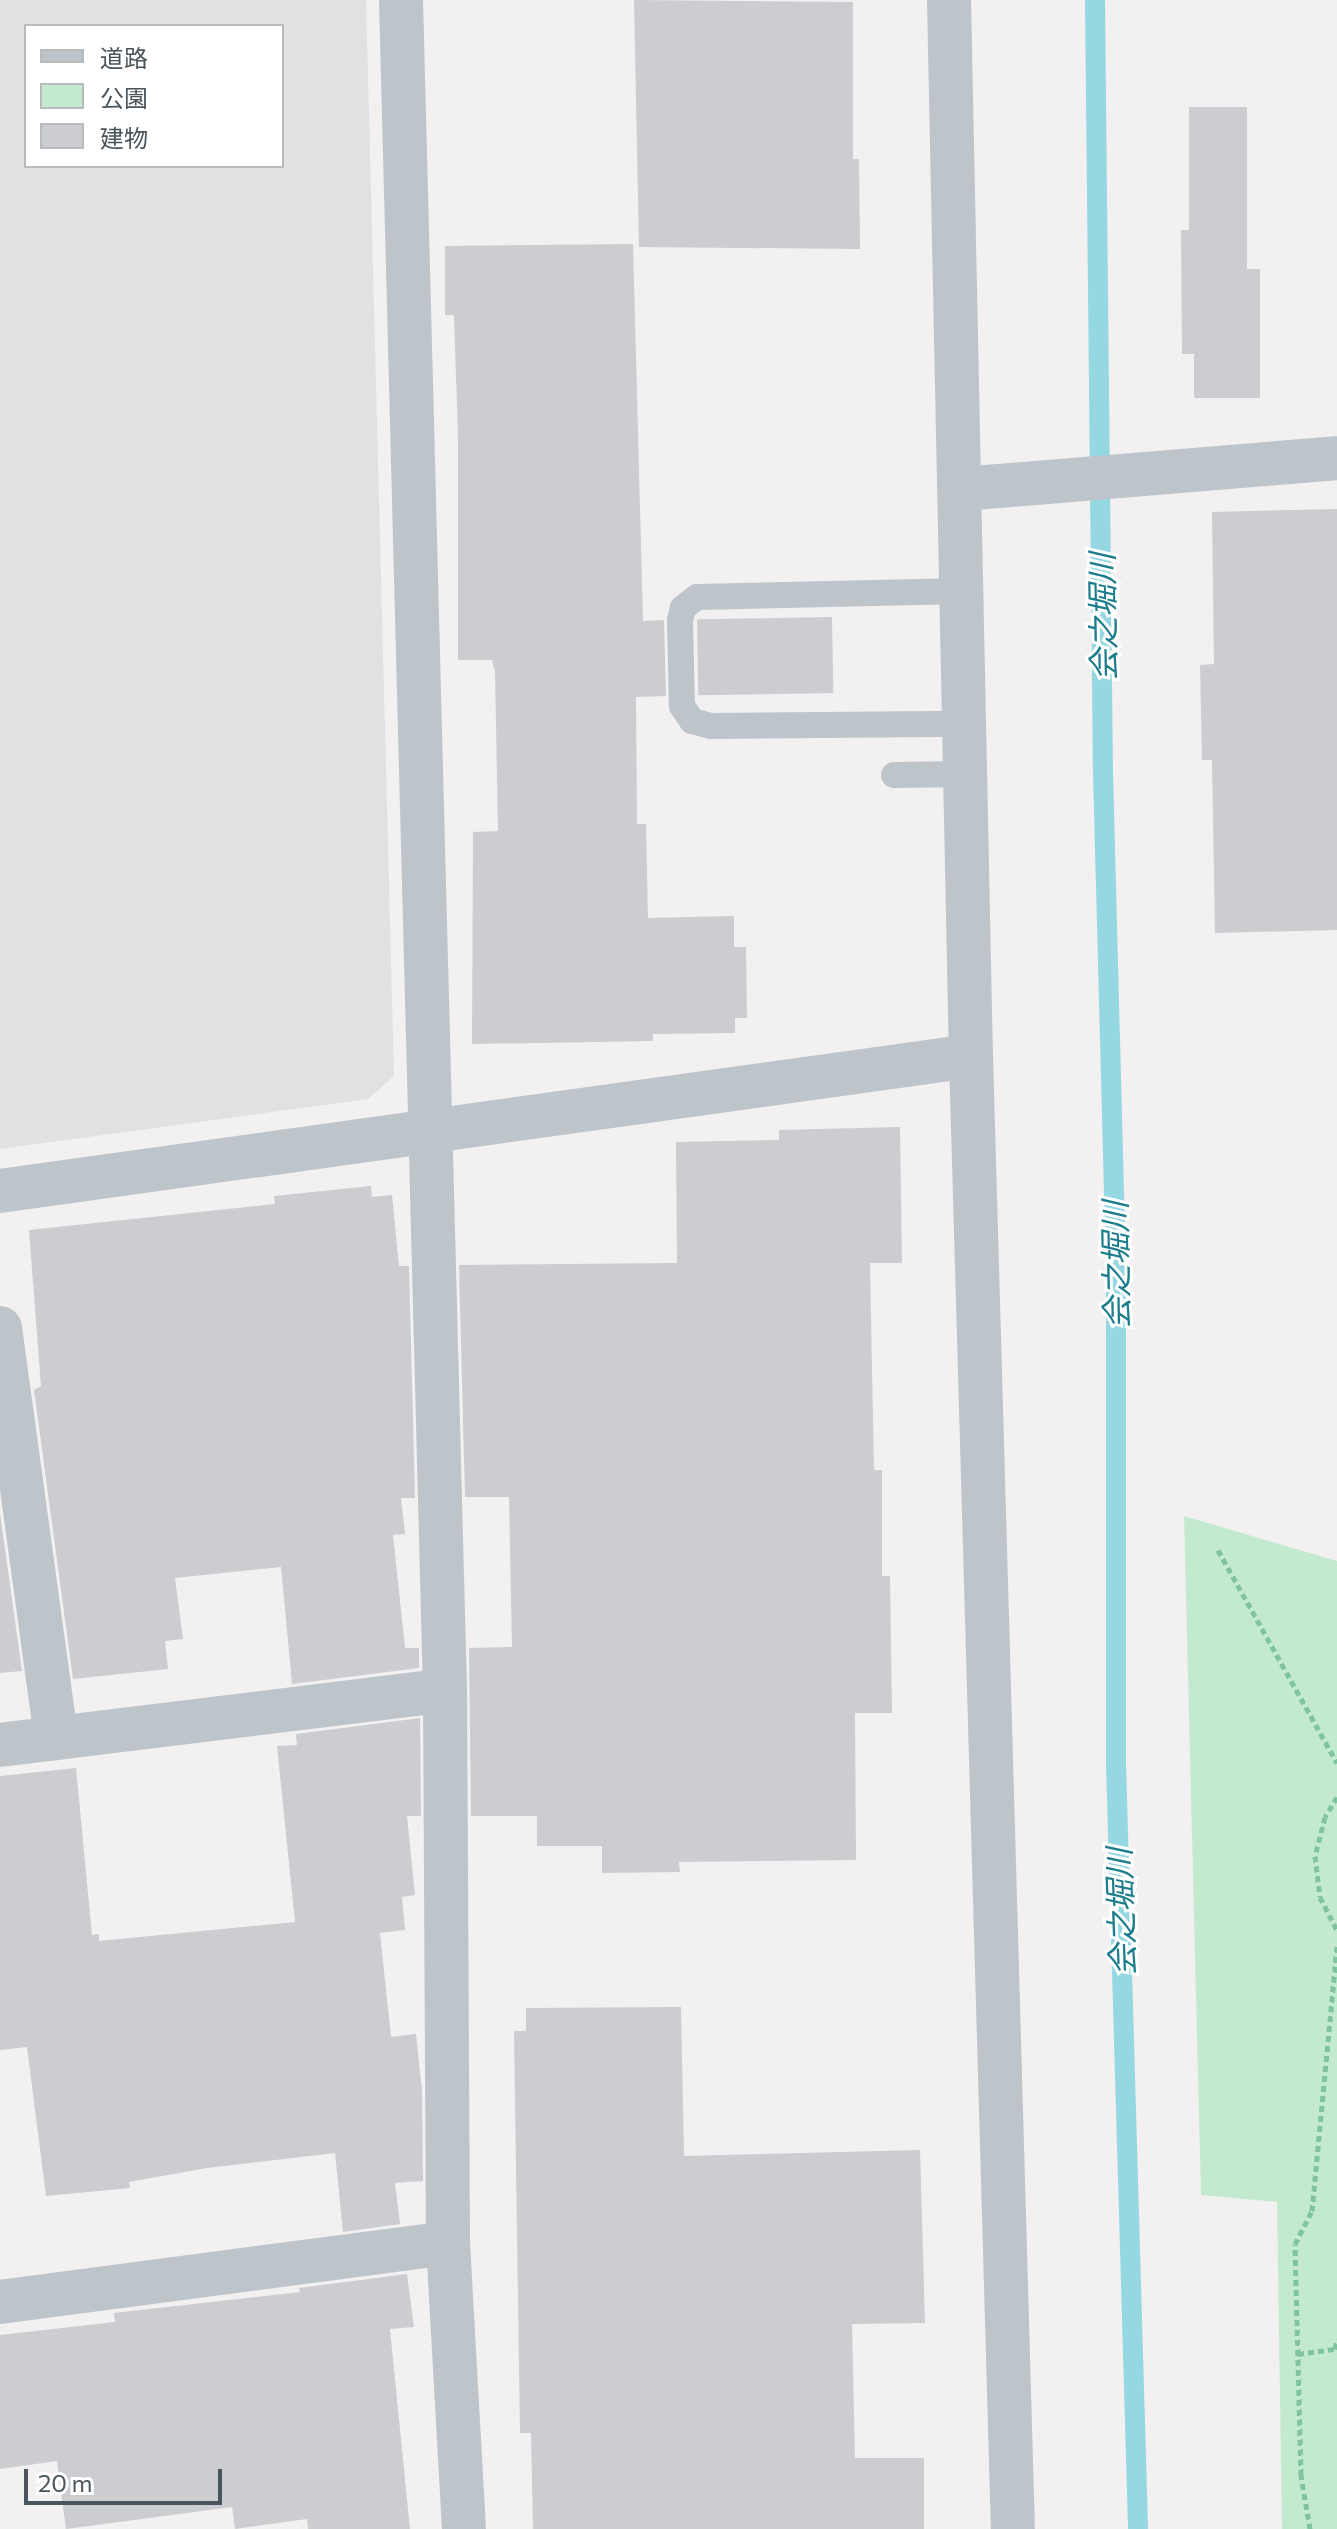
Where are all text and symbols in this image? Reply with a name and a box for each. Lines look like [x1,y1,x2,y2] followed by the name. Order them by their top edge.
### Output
[24,24,284,168] legend
[100,43,148,72] text: 道路
[100,83,148,112] text: 公園
[100,123,148,152] text: 建物
[1082,553,1122,681] water label: 会之堀川
[1095,1201,1135,1329] water label: 会之堀川
[1099,1847,1141,1977] water label: 会之堀川
[28,2453,226,2503] scale bar
[38,2468,92,2497] text: 20 m

